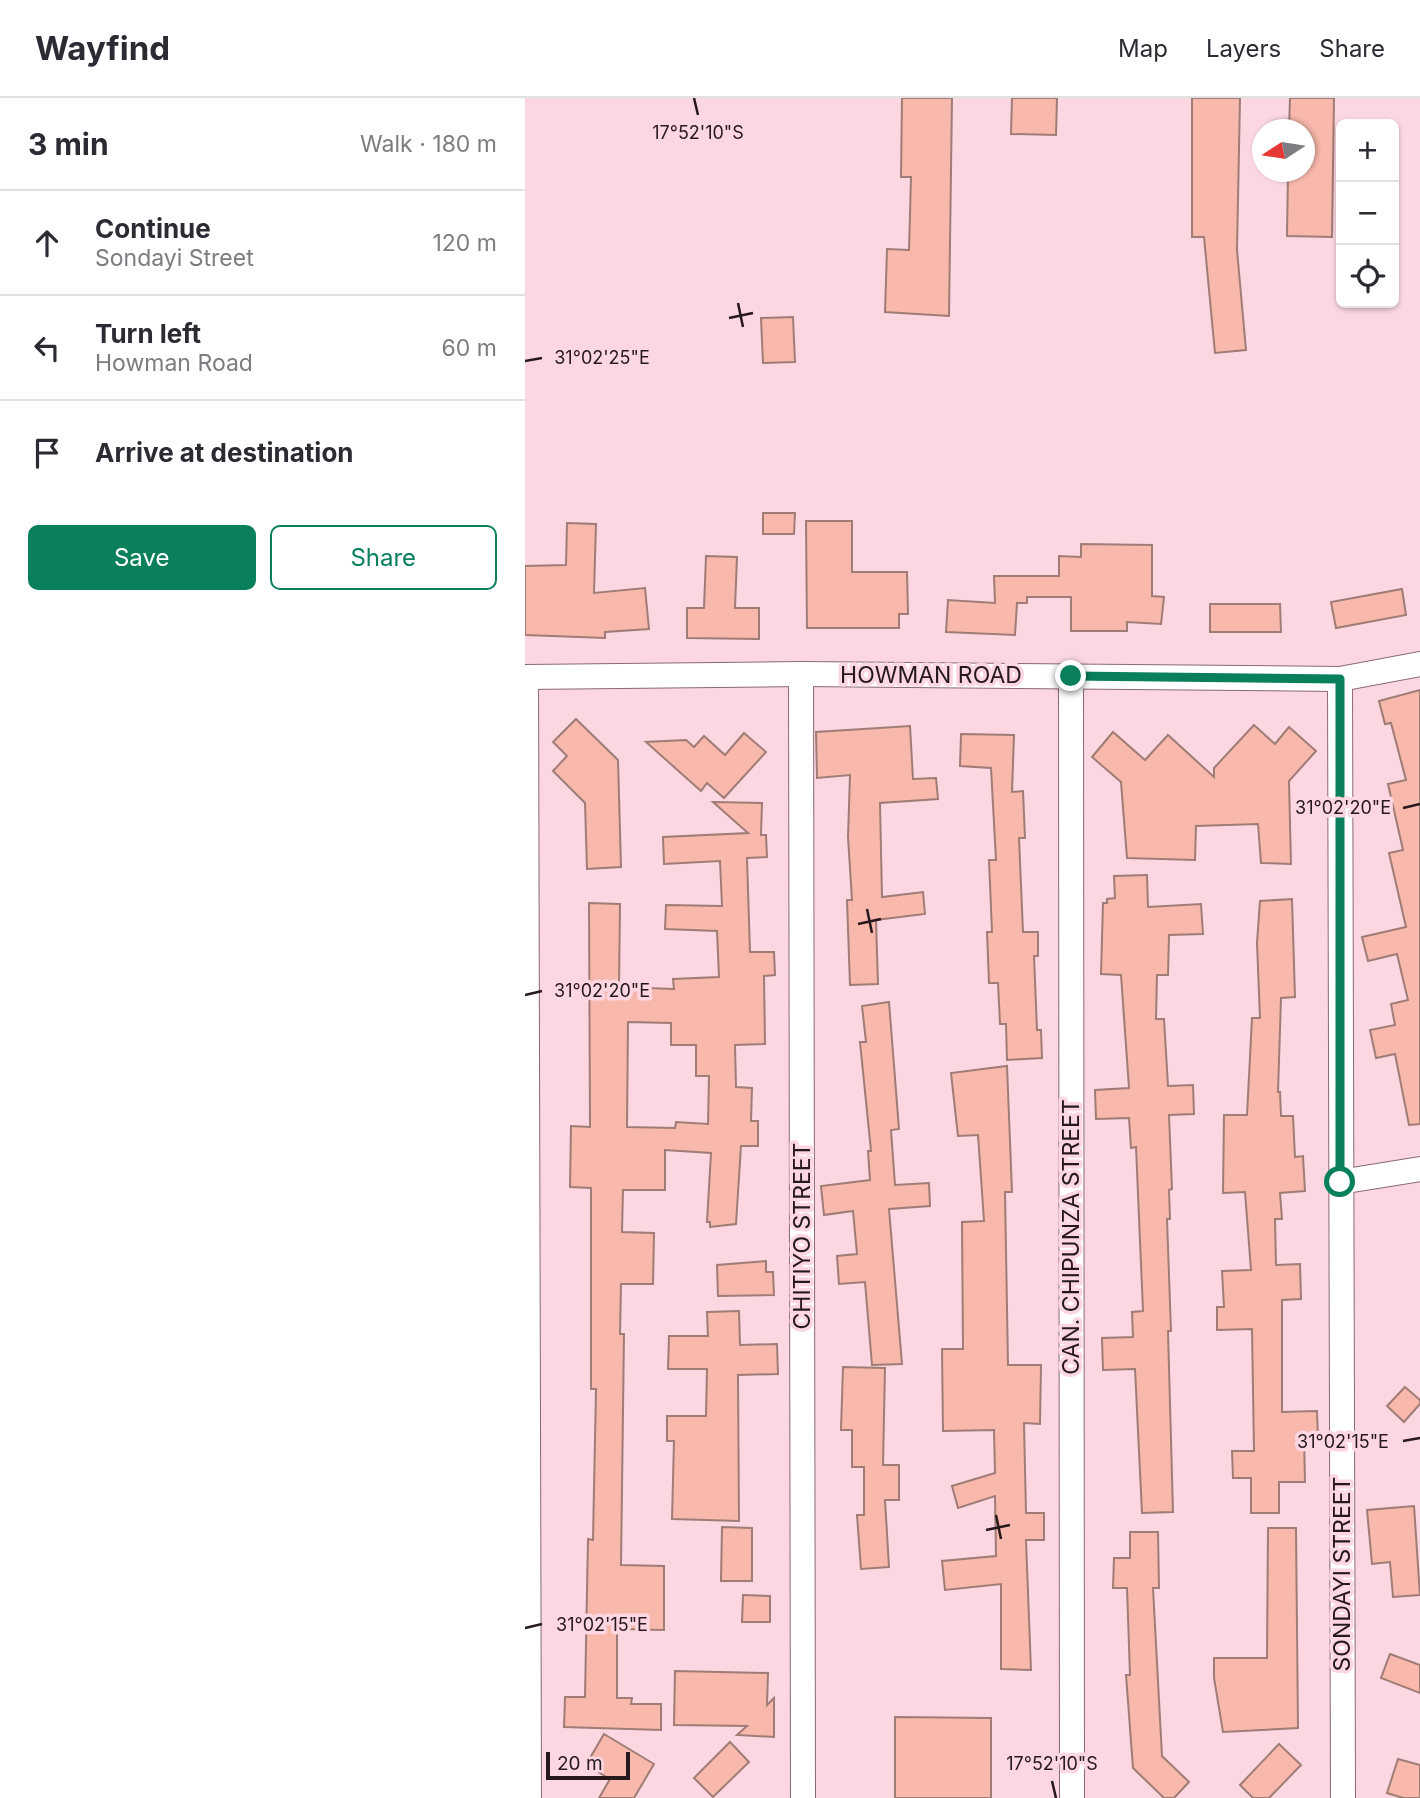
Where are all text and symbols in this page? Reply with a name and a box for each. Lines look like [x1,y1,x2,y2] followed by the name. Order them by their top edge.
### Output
[35,28,170,68] text: Wayfind
[1118,34,1168,63] text: Map
[1206,34,1281,63] text: Layers
[1319,34,1385,63] text: Share
[1252,119,1315,182] north arrow
[1336,119,1399,308] map controls
[1336,119,1399,182] button: +
[652,122,744,143] text: 17°52'10"S
[28,126,109,162] text: 3 min
[360,130,497,158] text: Walk · 180 m
[1336,182,1399,245] button: −
[95,213,211,244] text: Continue
[28,224,66,262] icon: ahead
[432,229,497,257] text: 120 m
[95,244,254,272] text: Sondayi Street
[1336,245,1399,308] button: locate
[95,318,201,349] text: Turn left
[28,329,66,367] icon: left
[442,334,497,362] text: 60 m
[554,347,650,368] text: 31°02'25"E
[95,349,253,377] text: Howman Road
[28,434,66,472] icon: arrive
[95,437,354,468] text: Arrive at destination
[28,525,256,590] button: Save
[270,525,497,590] button: Share
[1055,660,1086,691] route end
[840,661,1022,689] street label: HOWMAN ROAD
[1295,797,1391,818] text: 31°02'20"E
[554,980,650,1001] text: 31°02'20"E
[1057,1099,1085,1375] street label: CAN. CHIPUNZA STREET
[788,1143,816,1329] street label: CHITIYO STREET
[1324,1166,1355,1197] route start
[1297,1431,1389,1452] text: 31°02'15"E
[1328,1477,1356,1671] street label: SONDAYI STREET
[556,1614,648,1635] text: 31°02'15"E
[546,1749,630,1781] scale bar
[557,1752,603,1775] text: 20 m
[1006,1753,1098,1774] text: 17°52'10"S

